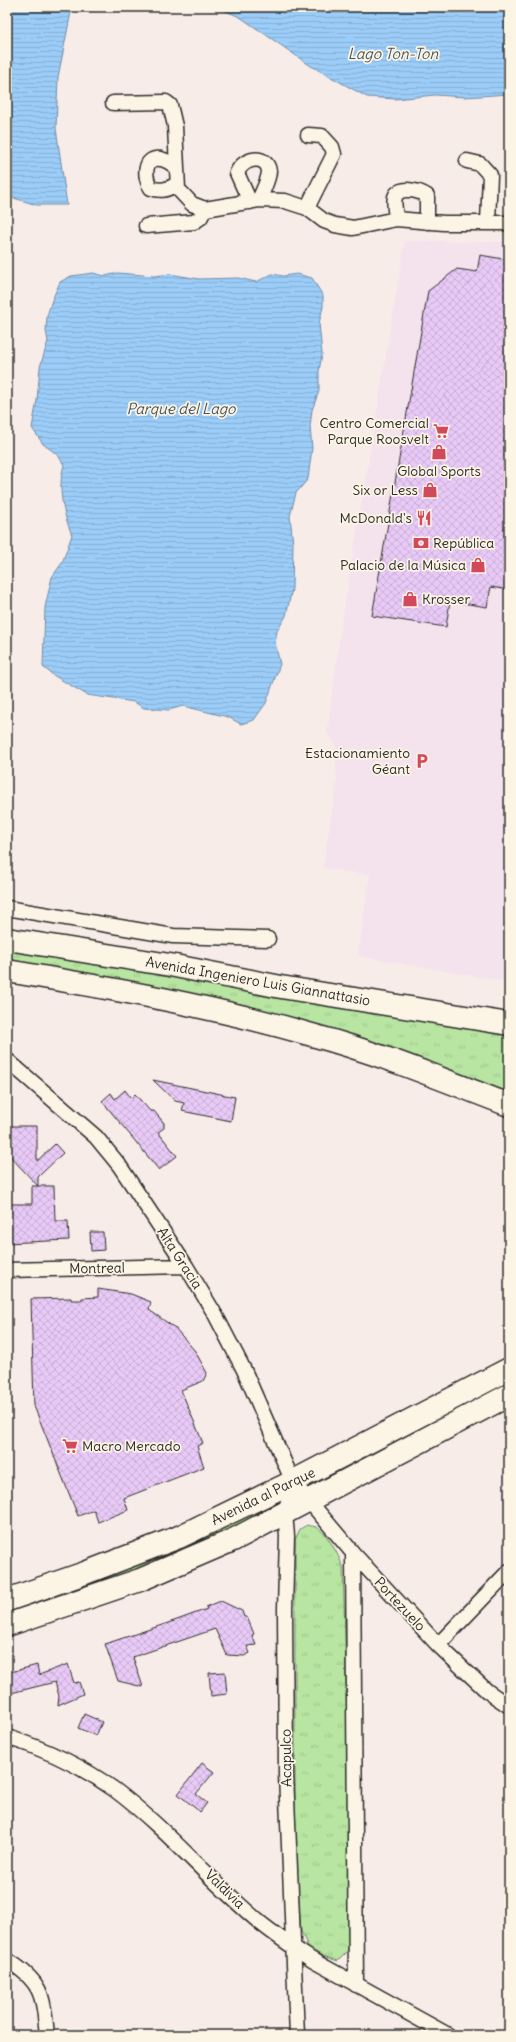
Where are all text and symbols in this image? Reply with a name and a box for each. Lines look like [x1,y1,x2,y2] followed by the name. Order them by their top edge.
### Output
[348,44,439,63] water label: Lago Ton-Ton
[127,399,237,418] water label: Parque del Lago
[319,414,429,448] place label: Centro Comercial Parque Roosvelt
[432,422,450,440] supermarket icon: Centro Comercial Parque Roosvelt
[430,443,448,461] shop icon: Global Sports
[397,462,481,480] place label: Global Sports
[352,481,418,499] place label: Six or Less
[421,481,439,499] shop icon: Six or Less
[339,509,412,527] place label: McDonald's
[415,509,433,527] restaurant icon: McDonald's
[412,534,430,552] bank icon: República
[433,534,494,552] place label: República
[340,556,466,574] place label: Palacio de la Música
[469,556,487,574] shop icon: Palacio de la Música
[401,590,419,608] shop icon: Krosser
[422,590,470,608] place label: Krosser
[305,744,410,778] place label: Estacionamiento Géant
[413,752,431,770] parking icon: Estacionamiento Géant
[144,952,372,1010] street label: Avenida Ingeniero Luis Giannattasio
[153,1224,207,1292] street label: Alta Gracia
[69,1259,125,1277] street label: Montreal
[61,1437,79,1455] supermarket icon: Macro Mercado
[82,1437,181,1455] place label: Macro Mercado
[208,1463,318,1529] street label: Avenida al Parque
[371,1573,430,1635] street label: Portezuelo
[276,1729,296,1787] street label: Acapulco
[201,1866,249,1912] street label: Valdivia

